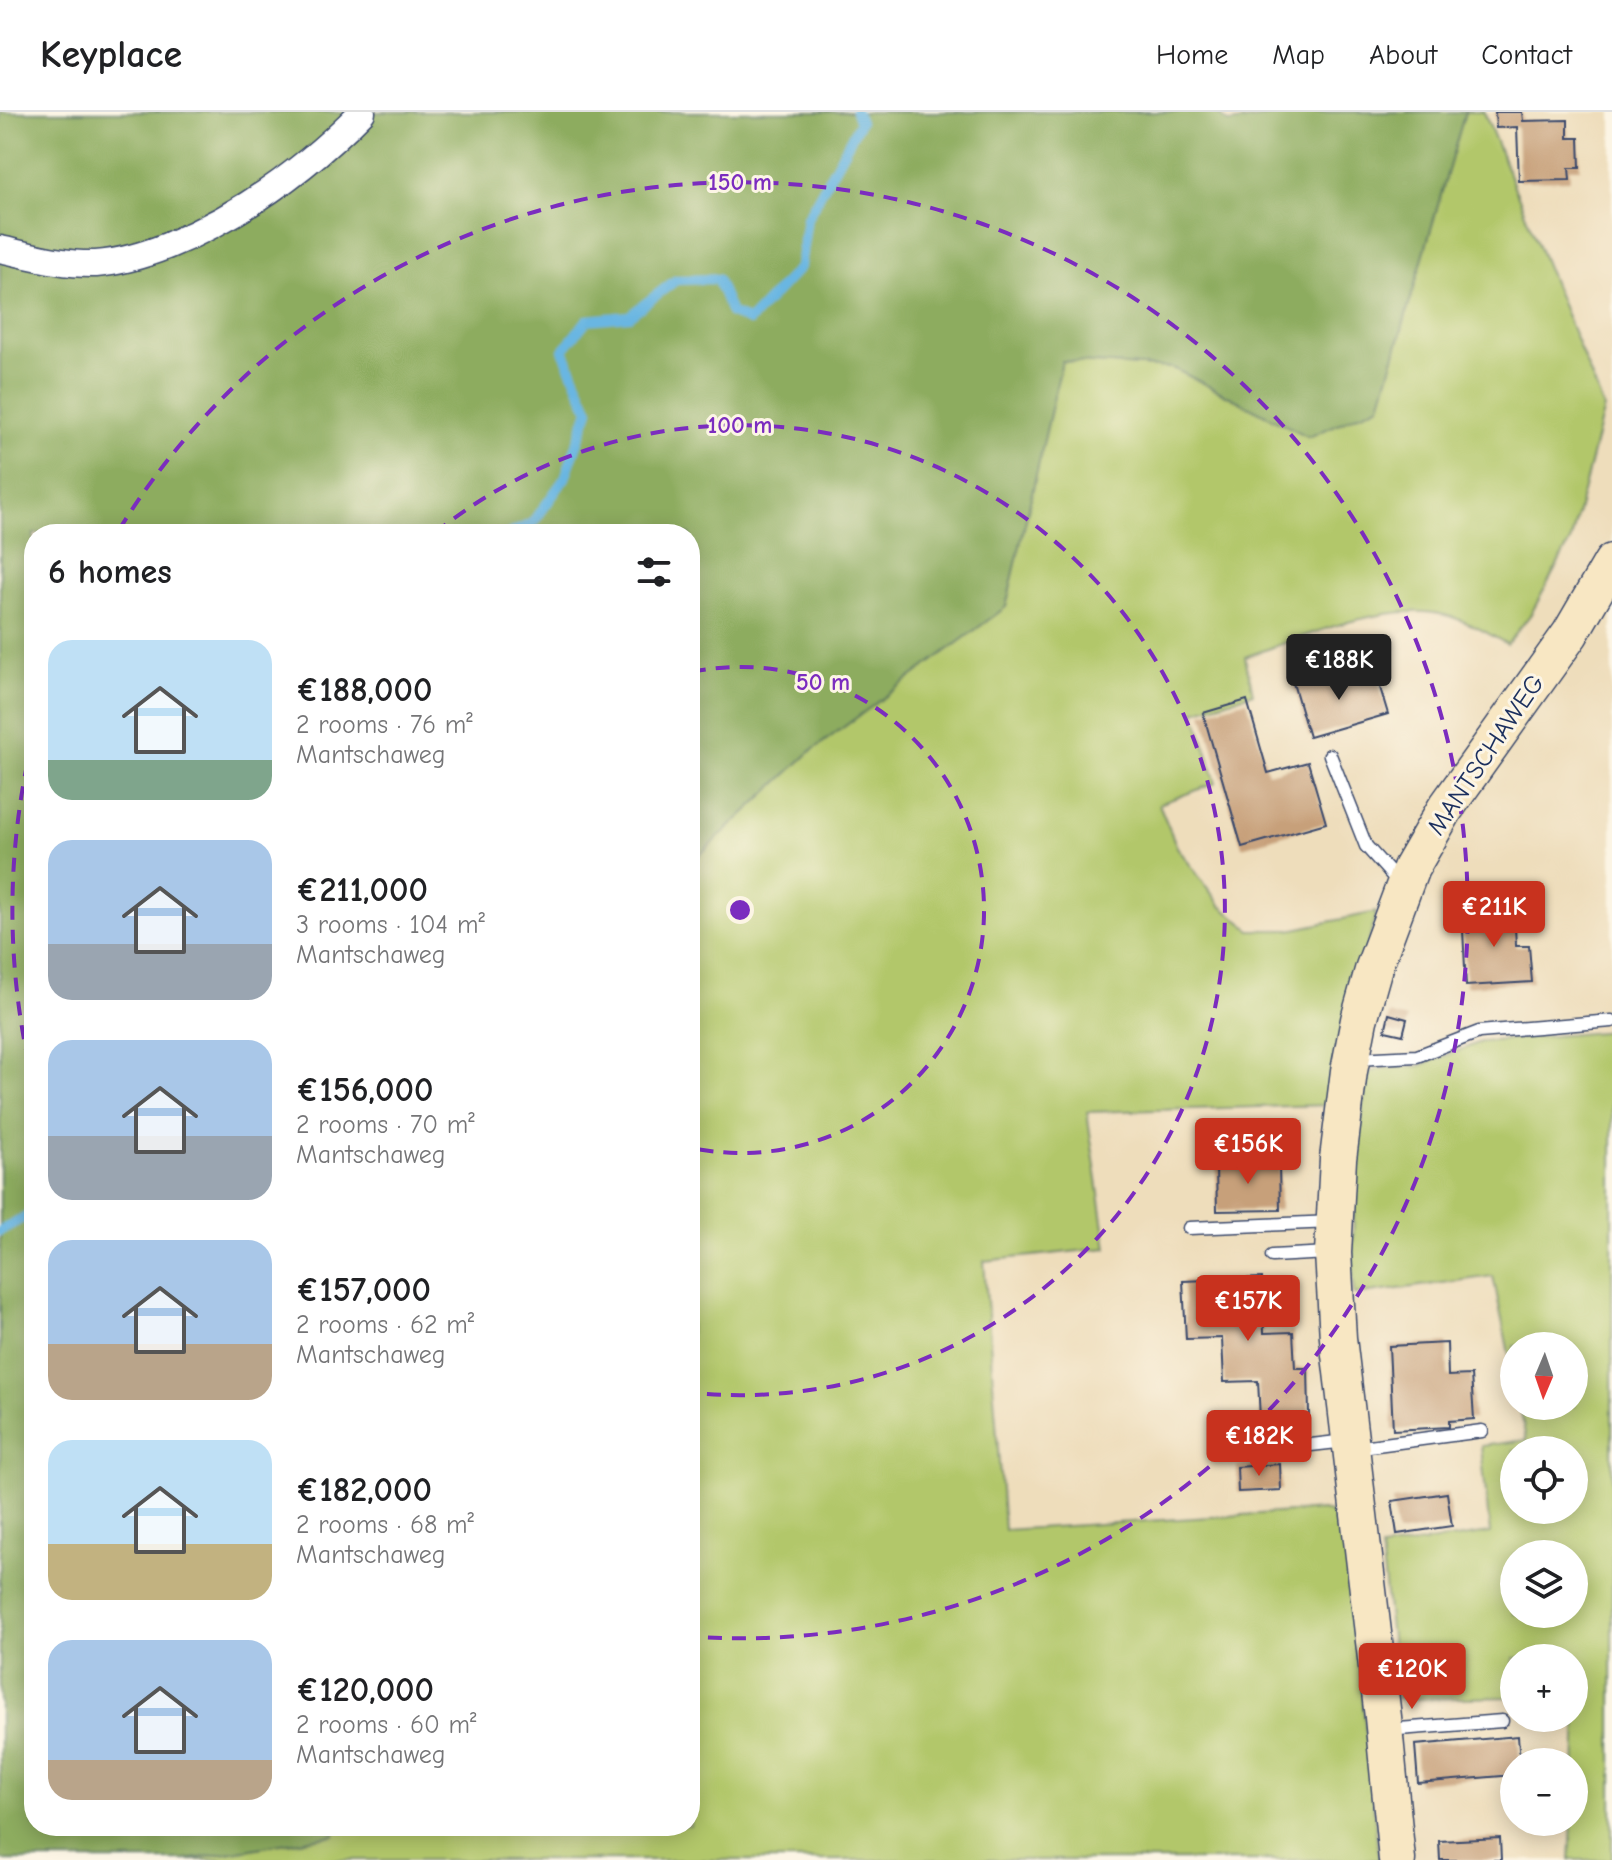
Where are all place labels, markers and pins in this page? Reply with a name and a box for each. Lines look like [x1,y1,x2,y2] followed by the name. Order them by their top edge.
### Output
[1283,634,1395,702] pin: €188K
[1438,881,1550,949] pin: €211K
[726,896,754,924] centre of rings
[1192,1118,1304,1186] pin: €156K
[1192,1275,1304,1343] pin: €157K
[1203,1410,1315,1478] pin: €182K
[1356,1643,1468,1711] pin: €120K

